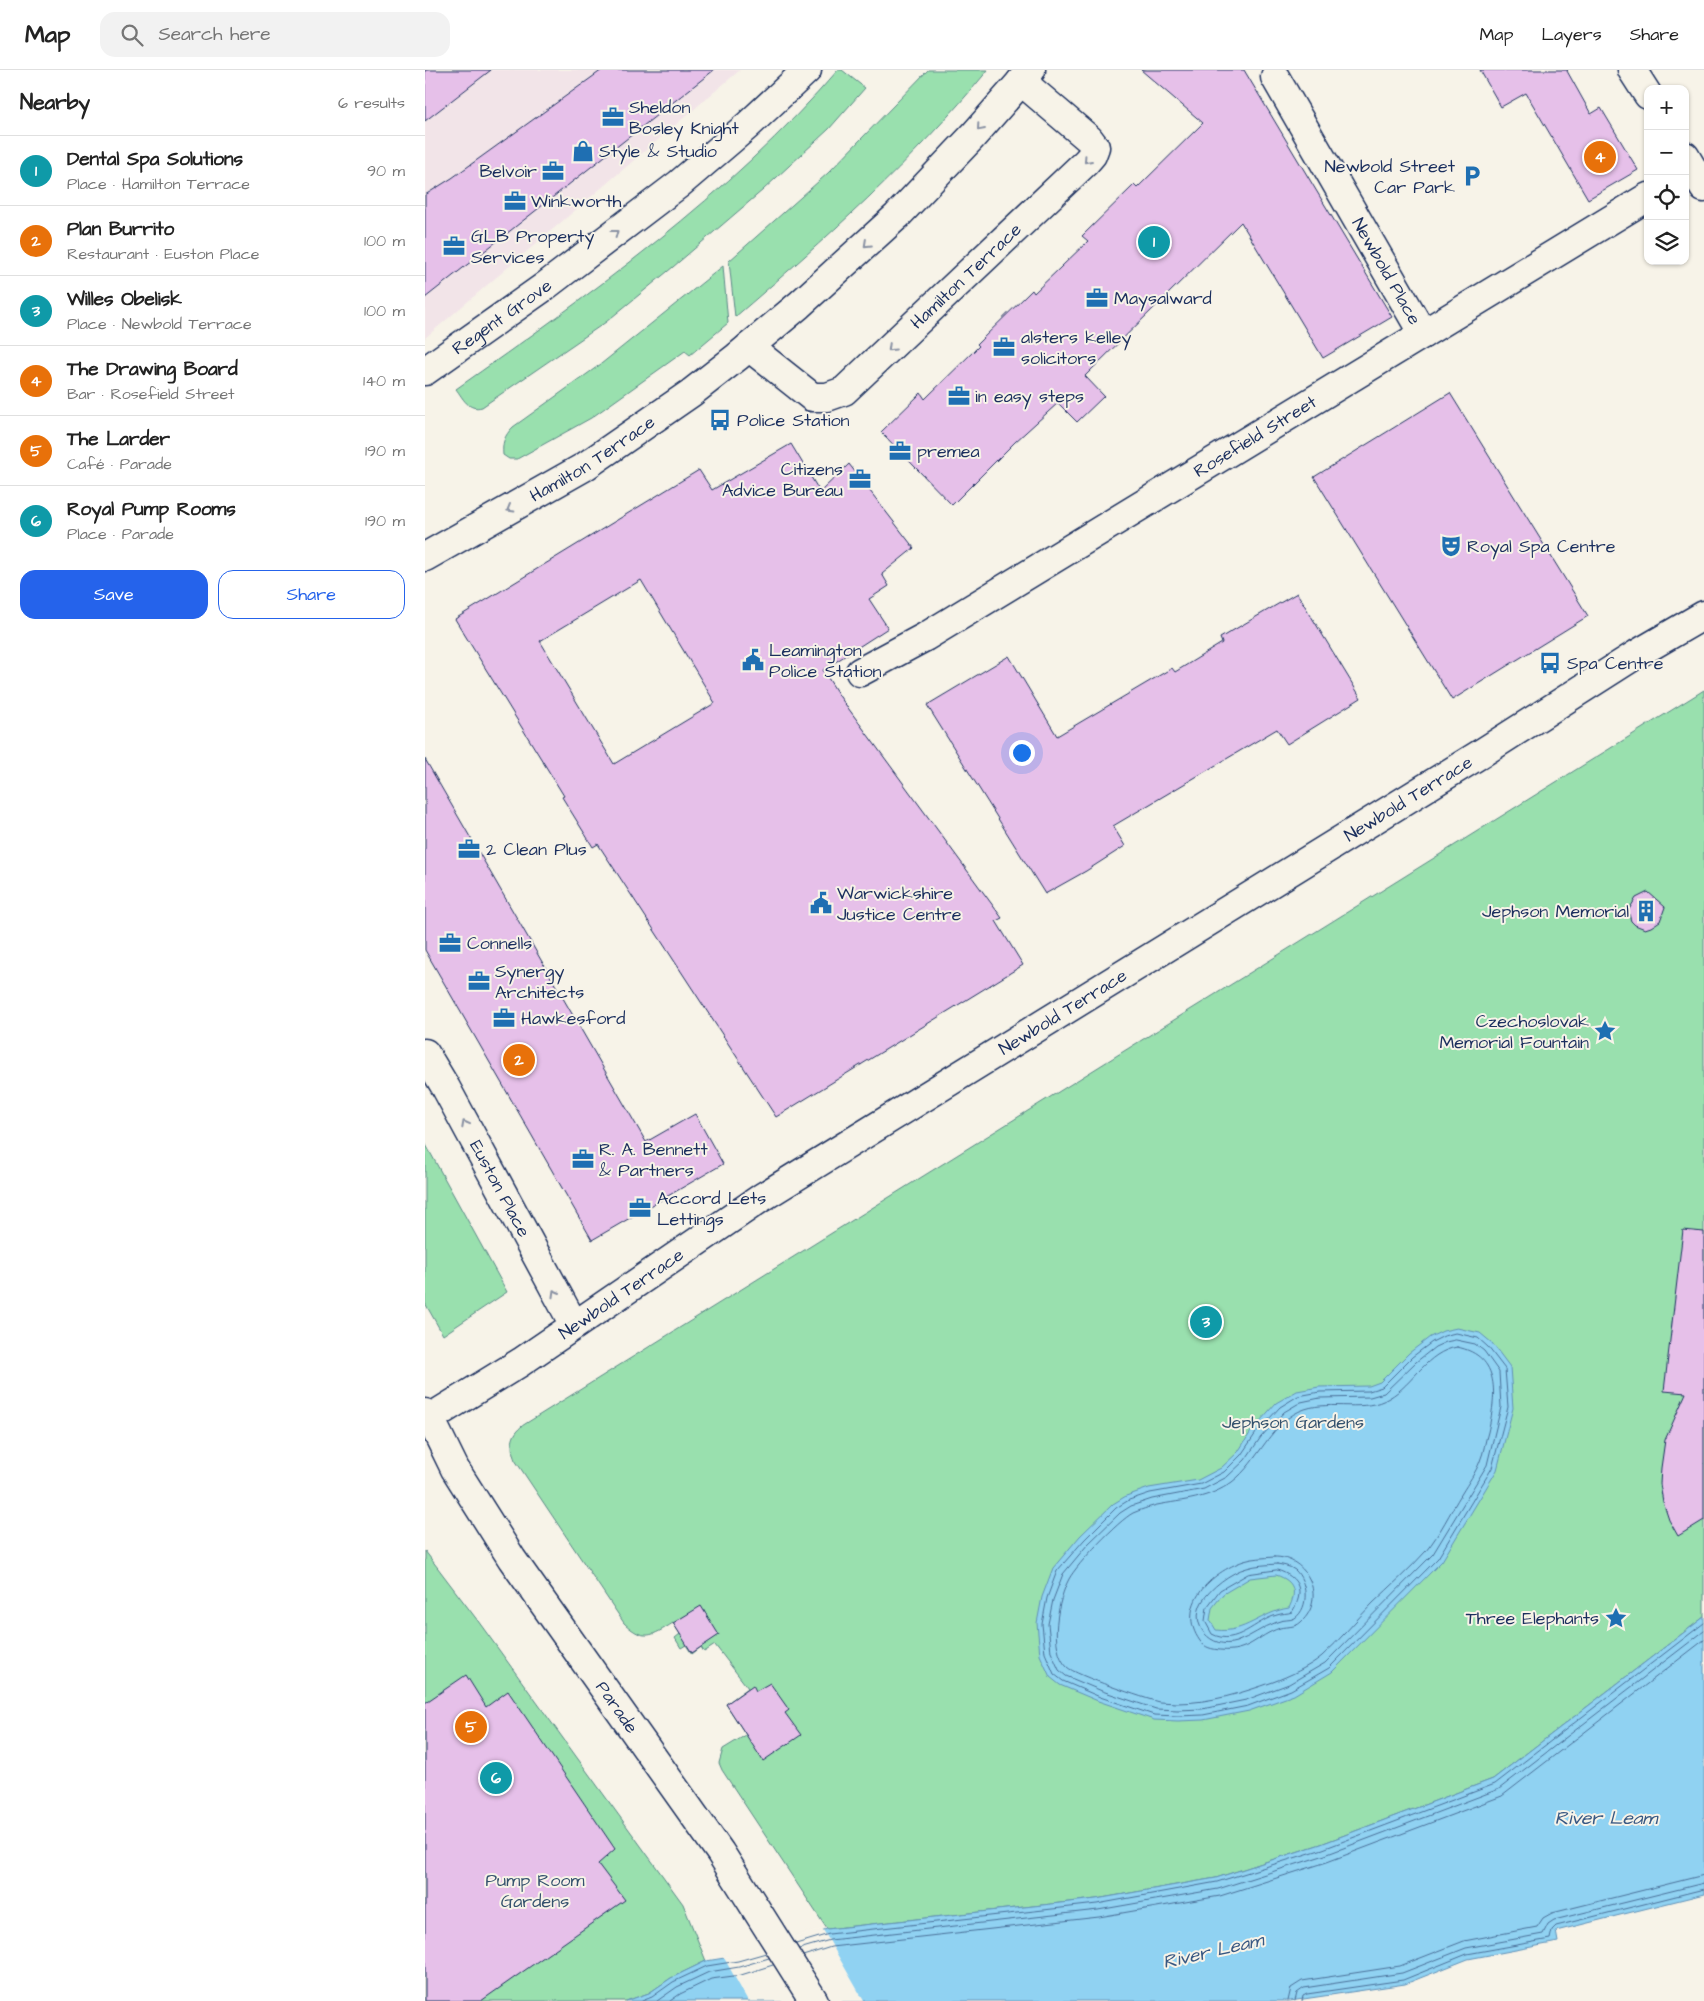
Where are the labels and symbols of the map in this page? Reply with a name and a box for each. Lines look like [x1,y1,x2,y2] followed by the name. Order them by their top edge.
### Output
[629,95,739,142] place label: Sheldon Bosley Knight
[600,104,626,130] office icon: Sheldon Bosley Knight
[977,122,986,131] one-way arrow
[570,138,596,164] shop icon: Style & Studio
[1584,138,1616,176] pin: 4
[599,139,717,165] place label: Style & Studio
[1324,154,1456,200] place label: Newbold Street Car Park
[1084,155,1093,164] one-way arrow
[540,158,566,184] office icon: Belvoir
[480,159,537,184] place label: Belvoir
[1459,163,1485,189] parking icon: Newbold Street Car Park
[502,188,528,214] office icon: Winkworth
[531,189,622,214] place label: Winkworth
[1346,213,1427,330] street label: Newbold Place
[905,217,1027,335] street label: Hamilton Terrace
[1138,223,1170,261] pin: 1
[471,224,594,270] place label: GLB Property Services
[609,231,618,239] one-way arrow
[441,233,467,259] office icon: GLB Property Services
[863,238,872,247] one-way arrow
[447,273,557,361] street label: Regent Grove
[1084,285,1110,311] office icon: Maysalward
[1114,286,1212,312] place label: Maysalward
[1021,325,1131,371] place label: alsters kelley solicitors
[991,334,1017,360] office icon: alsters kelley solicitors
[888,342,897,351] one-way arrow
[946,383,972,409] office icon: in easy steps
[975,384,1084,410] place label: in easy steps
[1189,389,1322,484] street label: Rosefield Street
[707,407,733,433] bus stop icon: Police Station
[737,408,850,433] place label: Police Station
[525,409,660,508] street label: Hamilton Terrace
[887,438,913,464] office icon: premea
[917,439,980,464] place label: premea
[722,457,843,503] place label: Citizens Advice Bureau
[847,466,873,492] office icon: Citizens Advice Bureau
[506,502,515,512] one-way arrow
[1438,533,1464,559] theatre icon: Royal Spa Centre
[1467,534,1616,560] place label: Royal Spa Centre
[769,638,882,684] place label: Leamington Police Station
[740,647,766,673] public building icon: Leamington Police Station
[1537,650,1563,676] bus stop icon: Spa Centre
[1567,651,1664,676] place label: Spa Centre
[1009,740,1035,766] your location
[1340,750,1477,848] street label: Newbold Terrace
[456,836,482,862] office icon: 2 Clean Plus
[486,837,587,862] place label: 2 Clean Plus
[837,881,962,927] place label: Warwickshire Justice Centre
[808,890,834,916] public building icon: Warwickshire Justice Centre
[1633,898,1659,924] building icon: Jephson Memorial
[1482,899,1629,924] place label: Jephson Memorial
[437,930,463,956] office icon: Connells
[467,931,532,956] place label: Connells
[495,959,584,1005] place label: Synergy Architects
[994,963,1132,1061] street label: Newbold Terrace
[466,968,492,994] office icon: Synergy Architects
[491,1005,517,1031] office icon: Hawkesford
[521,1006,625,1031] place label: Hawkesford
[1439,1009,1589,1055] place label: Czechoslovak Memorial Fountain
[1592,1018,1618,1044] place icon: Czechoslovak Memorial Fountain
[503,1041,535,1079] pin: 2
[461,1120,471,1129] one-way arrow
[463,1136,536,1242] street label: Euston Place
[599,1137,708,1183] place label: R. A. Bennett & Partners
[570,1146,596,1172] office icon: R. A. Bennett & Partners
[657,1186,766,1233] place label: Accord Lets Lettings
[627,1195,653,1221] office icon: Accord Lets Lettings
[554,1242,689,1346] street label: Newbold Terrace
[551,1289,561,1298] one-way arrow
[1190,1303,1222,1341] pin: 3
[1222,1410,1364,1435] park label: Jephson Gardens
[1603,1605,1629,1631] place icon: Three Elephants
[1466,1606,1599,1631] place label: Three Elephants
[590,1676,644,1739] street label: Parade
[455,1708,487,1746] pin: 5
[480,1759,512,1797] pin: 6
[1555,1805,1659,1832] water label: River Leam
[486,1868,584,1914] park label: Pump Room Gardens
[1160,1926,1268,1976] water label: River Leam

